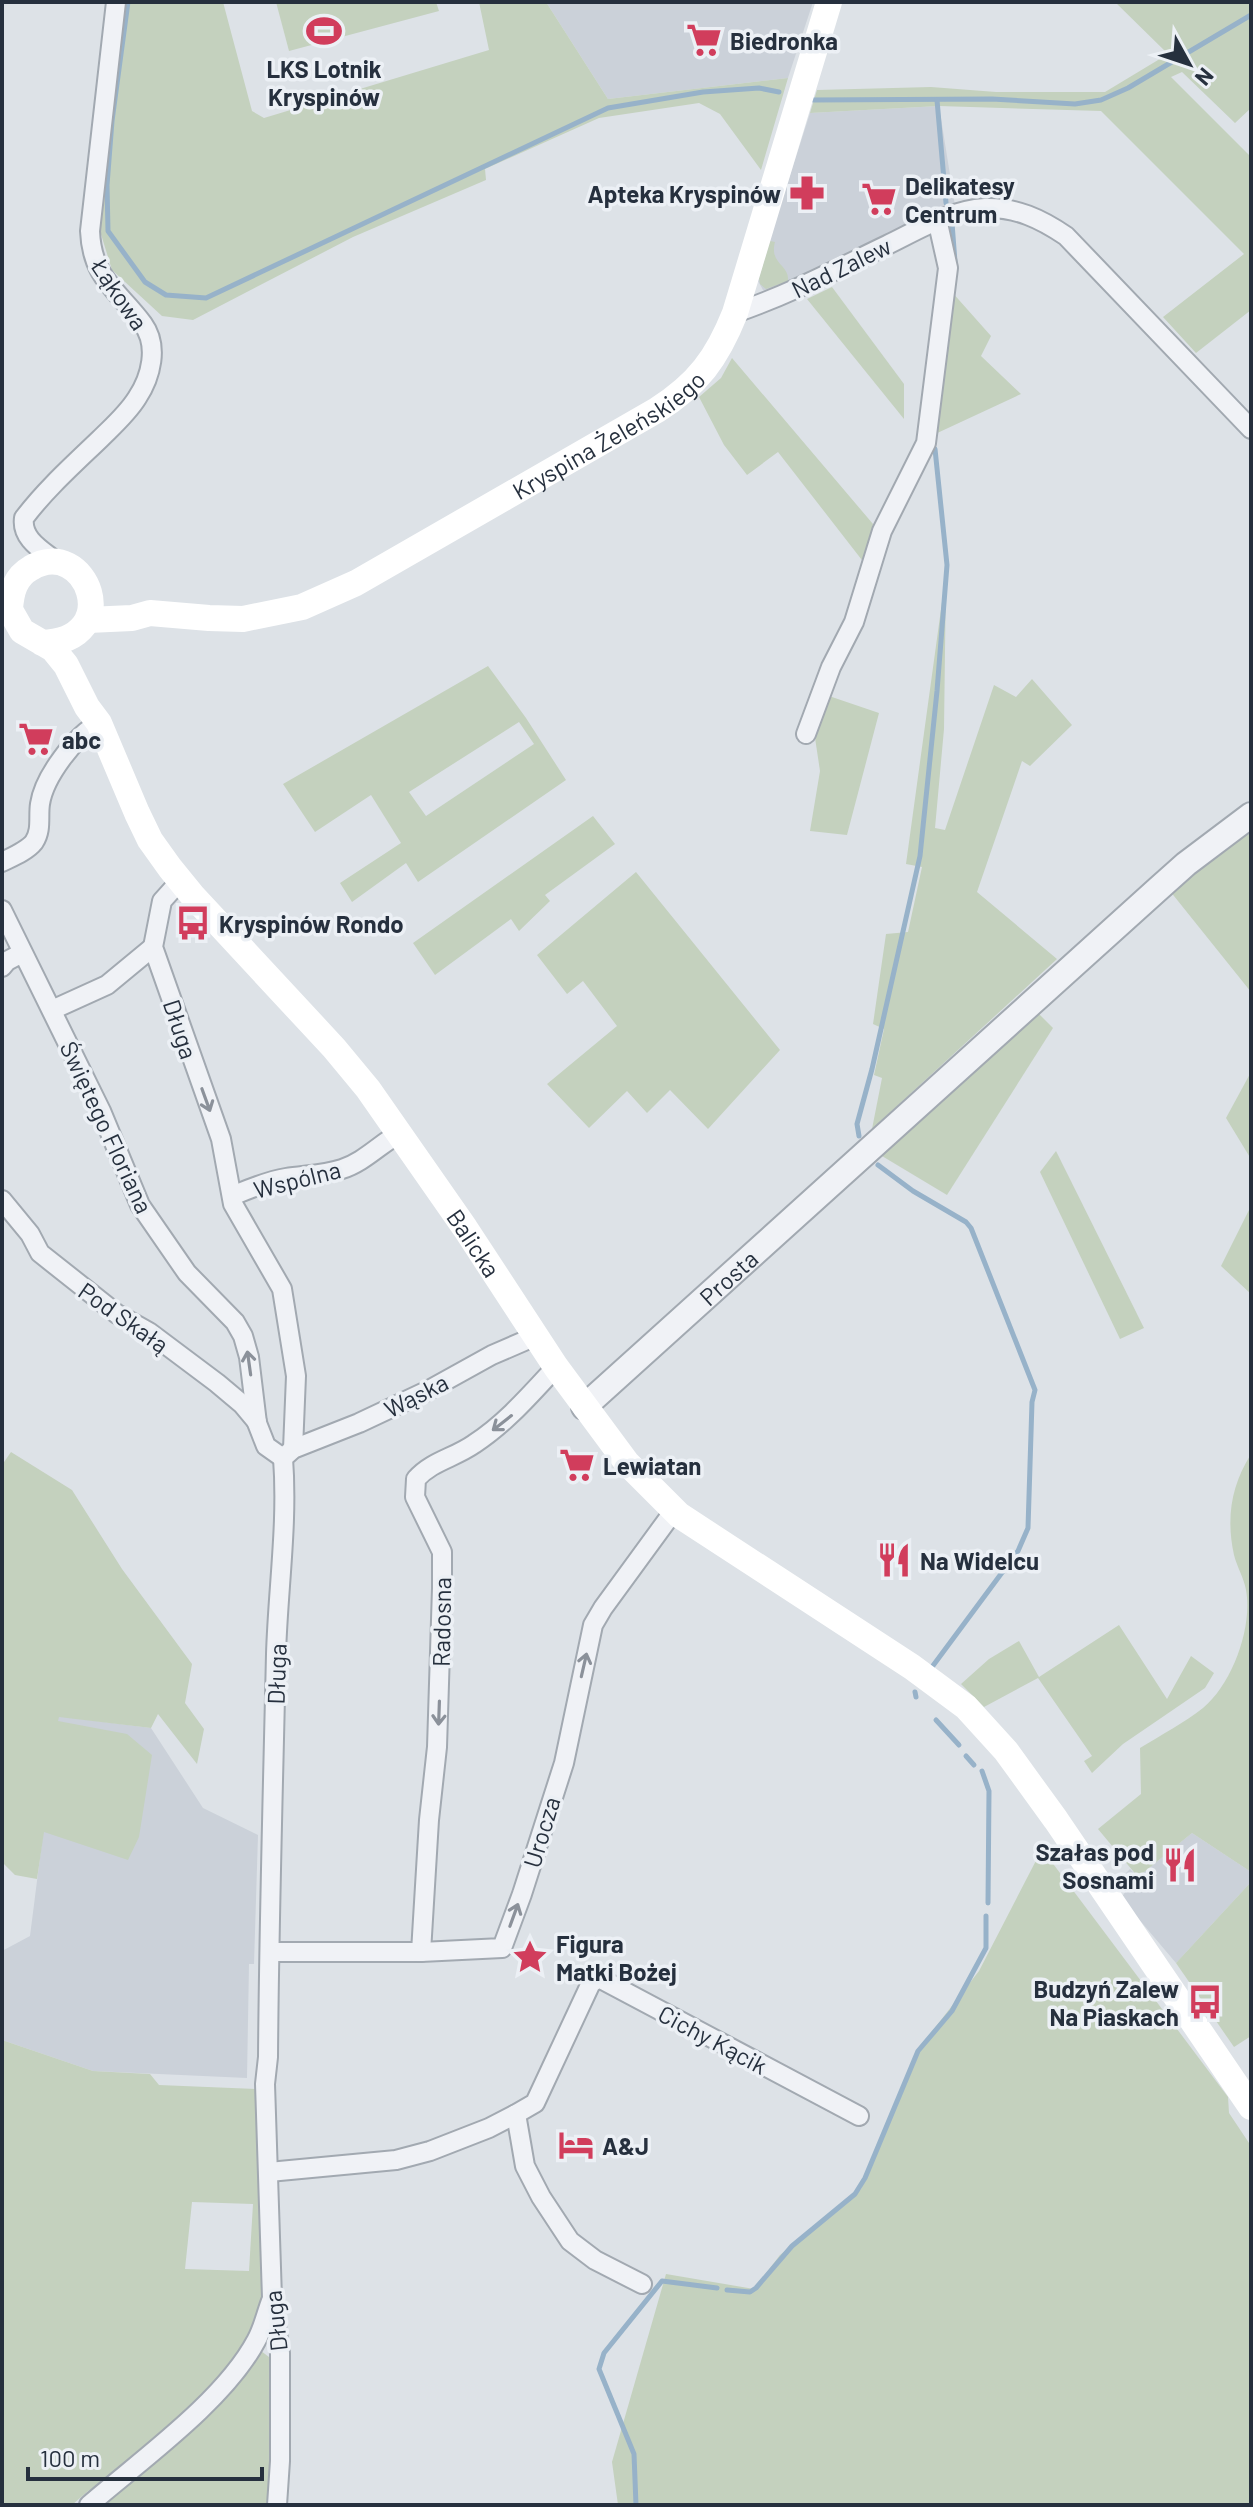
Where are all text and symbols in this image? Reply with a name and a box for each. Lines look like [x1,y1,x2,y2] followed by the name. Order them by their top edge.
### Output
[305,12,343,50] sports icon: LKS Lotnik Kryspinów
[685,21,723,59] supermarket icon: Biedronka
[1149,24,1229,104] north arrow
[730,26,838,55] place label: Biedronka
[266,54,382,111] place label: LKS Lotnik Kryspinów
[1190,64,1220,91] text: N
[905,171,1015,228] place label: Delikatesy Centrum
[788,174,826,212] pharmacy icon: Apteka Kryspinów
[588,179,781,208] place label: Apteka Kryspinów
[860,180,898,218] supermarket icon: Delikatesy Centrum
[786,230,896,304] street label: Nad Zalew
[85,252,154,335] street label: Łąkowa
[507,364,711,505] street label: Kryspina Żeleńskiego
[17,720,55,758] supermarket icon: abc
[62,725,101,754] place label: abc
[174,904,212,942] bus stop icon: Kryspinów Rondo
[219,909,404,938] place label: Kryspinów Rondo
[158,996,204,1062] street label: Długa
[54,1036,160,1218] street label: Świętego Floriana
[200,1087,214,1112] one-way arrow
[250,1154,344,1204] street label: Wspólna
[442,1203,507,1282] street label: Balicka
[693,1243,763,1311] street label: Prosta
[73,1275,175,1359] street label: Pod Skałą
[241,1351,256,1377] one-way arrow
[379,1367,453,1423] street label: Wąska
[492,1414,513,1432] one-way arrow
[558,1446,596,1484] supermarket icon: Lewiatan
[603,1451,701,1480] place label: Lewiatan
[875,1541,913,1579] restaurant icon: Na Widelcu
[920,1546,1039,1575] place label: Na Widelcu
[426,1577,456,1667] street label: Radosna
[260,1643,292,1705] street label: Długa
[577,1653,592,1679] one-way arrow
[431,1699,446,1726] one-way arrow
[516,1793,566,1871] street label: Urocza
[1036,1837,1154,1894] place label: Szałas pod Sosnami
[1161,1846,1199,1884] restaurant icon: Szałas pod Sosnami
[508,1903,522,1928] one-way arrow
[556,1929,677,1986] place label: Figura Matki Bożej
[511,1938,549,1976] place icon: Figura Matki Bożej
[1033,1974,1179,2031] place label: Budzyń Zalew Na Piaskach
[1186,1983,1224,2021] bus stop icon: Budzyń Zalew Na Piaskach
[654,1998,772,2080] street label: Cichy Kącik
[557,2126,595,2164] hotel icon: A&J
[602,2131,649,2160] place label: A&J
[257,2289,293,2353] street label: Długa
[28,2431,262,2481] scale bar
[40,2443,100,2472] text: 100 m

